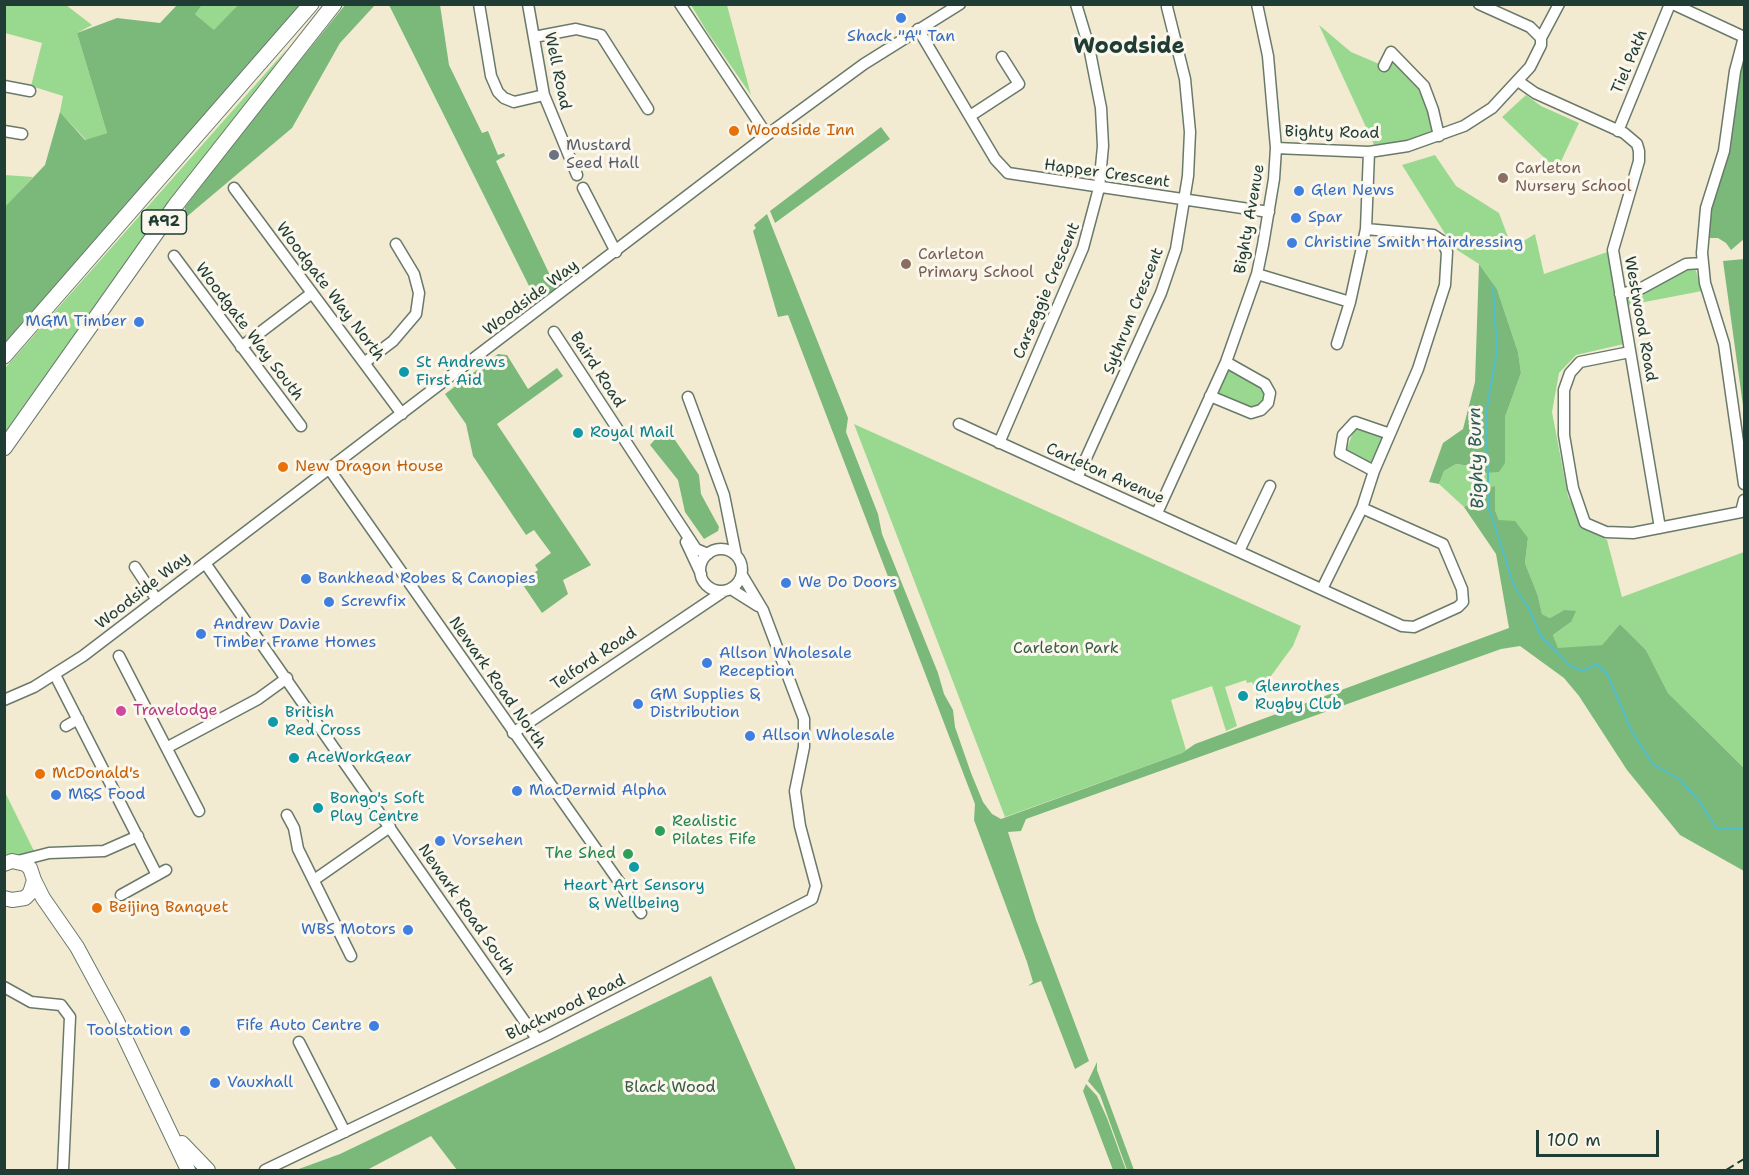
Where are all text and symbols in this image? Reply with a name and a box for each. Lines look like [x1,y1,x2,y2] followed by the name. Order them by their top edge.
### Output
[894,11,908,25] marker: Shack "A" Tan
[847,27,955,47] place label: Shack "A" Tan
[1608,27,1652,97] street label: Tiel Path
[539,30,575,112] street label: Well Road
[1073,34,1185,60] district label: Woodside
[746,121,855,141] place label: Woodside Inn
[1284,123,1380,143] street label: Bighty Road
[727,124,741,138] marker: Woodside Inn
[566,136,639,174] place label: Mustard Seed Hall
[547,148,561,162] marker: Mustard Seed Hall
[1043,156,1171,192] street label: Happer Crescent
[1515,159,1632,197] place label: Carleton Nursery School
[1231,163,1269,275] street label: Bighty Avenue
[1496,171,1510,185] marker: Carleton Nursery School
[1311,181,1394,201] place label: Glen News
[1292,184,1306,198] marker: Glen News
[1308,208,1343,228] place label: Spar
[142,210,186,234] road number: A92
[1289,211,1303,225] marker: Spar
[271,219,389,365] street label: Woodgate Way North
[1010,220,1084,362] street label: Carseggie Crescent
[1304,233,1523,253] place label: Christine Smith Hairdressing
[1285,236,1299,250] marker: Christine Smith Hairdressing
[918,245,1034,283] place label: Carleton Primary School
[1100,245,1168,377] street label: Sythrum Crescent
[1620,255,1660,383] street label: Westwood Road
[480,256,582,340] street label: Woodside Way
[899,257,913,271] marker: Carleton Primary School
[191,259,307,405] street label: Woodgate Way South
[25,312,127,332] place label: MGM Timber
[132,315,146,329] marker: MGM Timber
[566,329,628,411] street label: Baird Road
[416,353,506,391] place label: St Andrews First Aid
[397,365,411,379] marker: St Andrews First Aid
[1464,407,1490,509] water label: Bighty Burn
[590,423,674,443] place label: Royal Mail
[571,426,585,440] marker: Royal Mail
[1043,439,1167,509] street label: Carleton Avenue
[295,457,444,477] place label: New Dragon House
[276,460,290,474] marker: New Dragon House
[92,548,194,634] street label: Woodside Way
[318,569,536,589] place label: Bankhead Robes & Canopies
[299,572,313,586] marker: Bankhead Robes & Canopies
[798,573,897,593] place label: We Do Doors
[779,576,793,590] marker: We Do Doors
[341,592,406,612] place label: Screwfix
[322,595,336,609] marker: Screwfix
[444,613,550,753] street label: Newark Road North
[213,615,376,653] place label: Andrew Davie Timber Frame Homes
[548,623,640,695] street label: Telford Road
[194,627,208,641] marker: Andrew Davie Timber Frame Homes
[1013,639,1119,659] park label: Carleton Park
[719,644,852,682] place label: Allson Wholesale Reception
[700,656,714,670] marker: Allson Wholesale Reception
[1255,677,1342,715] place label: Glenrothes Rugby Club
[650,685,760,723] place label: GM Supplies & Distribution
[1236,689,1250,703] marker: Glenrothes Rugby Club
[631,697,645,711] marker: GM Supplies & Distribution
[133,701,218,721] place label: Travelodge
[285,703,361,741] place label: British Red Cross
[114,704,128,718] marker: Travelodge
[266,715,280,729] marker: British Red Cross
[762,726,895,746] place label: Allson Wholesale
[743,729,757,743] marker: Allson Wholesale
[306,748,412,768] place label: AceWorkGear
[287,751,301,765] marker: AceWorkGear
[52,764,140,784] place label: McDonald's
[33,767,47,781] marker: McDonald's
[529,781,667,801] place label: MacDermid Alpha
[510,784,524,798] marker: MacDermid Alpha
[68,785,145,805] place label: M&S Food
[49,788,63,802] marker: M&S Food
[330,789,425,827] place label: Bongo's Soft Play Centre
[311,801,325,815] marker: Bongo's Soft Play Centre
[672,812,756,850] place label: Realistic Pilates Fife
[653,824,667,838] marker: Realistic Pilates Fife
[452,831,523,851] place label: Vorsehen
[433,834,447,848] marker: Vorsehen
[413,841,519,979] street label: Newark Road South
[545,844,616,864] place label: The Shed
[621,847,635,861] marker: The Shed
[627,860,641,874] marker: Heart Art Sensory & Wellbeing
[563,876,705,914] place label: Heart Art Sensory & Wellbeing
[109,898,228,918] place label: Beijing Banquet
[90,901,104,915] marker: Beijing Banquet
[301,920,396,940] place label: WBS Motors
[401,923,415,937] marker: WBS Motors
[503,971,629,1045] street label: Blackwood Road
[236,1016,362,1036] place label: Fife Auto Centre
[367,1019,381,1033] marker: Fife Auto Centre
[86,1021,173,1041] place label: Toolstation
[178,1024,192,1038] marker: Toolstation
[227,1073,293,1093] place label: Vauxhall
[208,1076,222,1090] marker: Vauxhall
[624,1078,716,1098] park label: Black Wood
[1539,1118,1662,1156] scale bar
[1547,1128,1601,1152] text: 100 m

